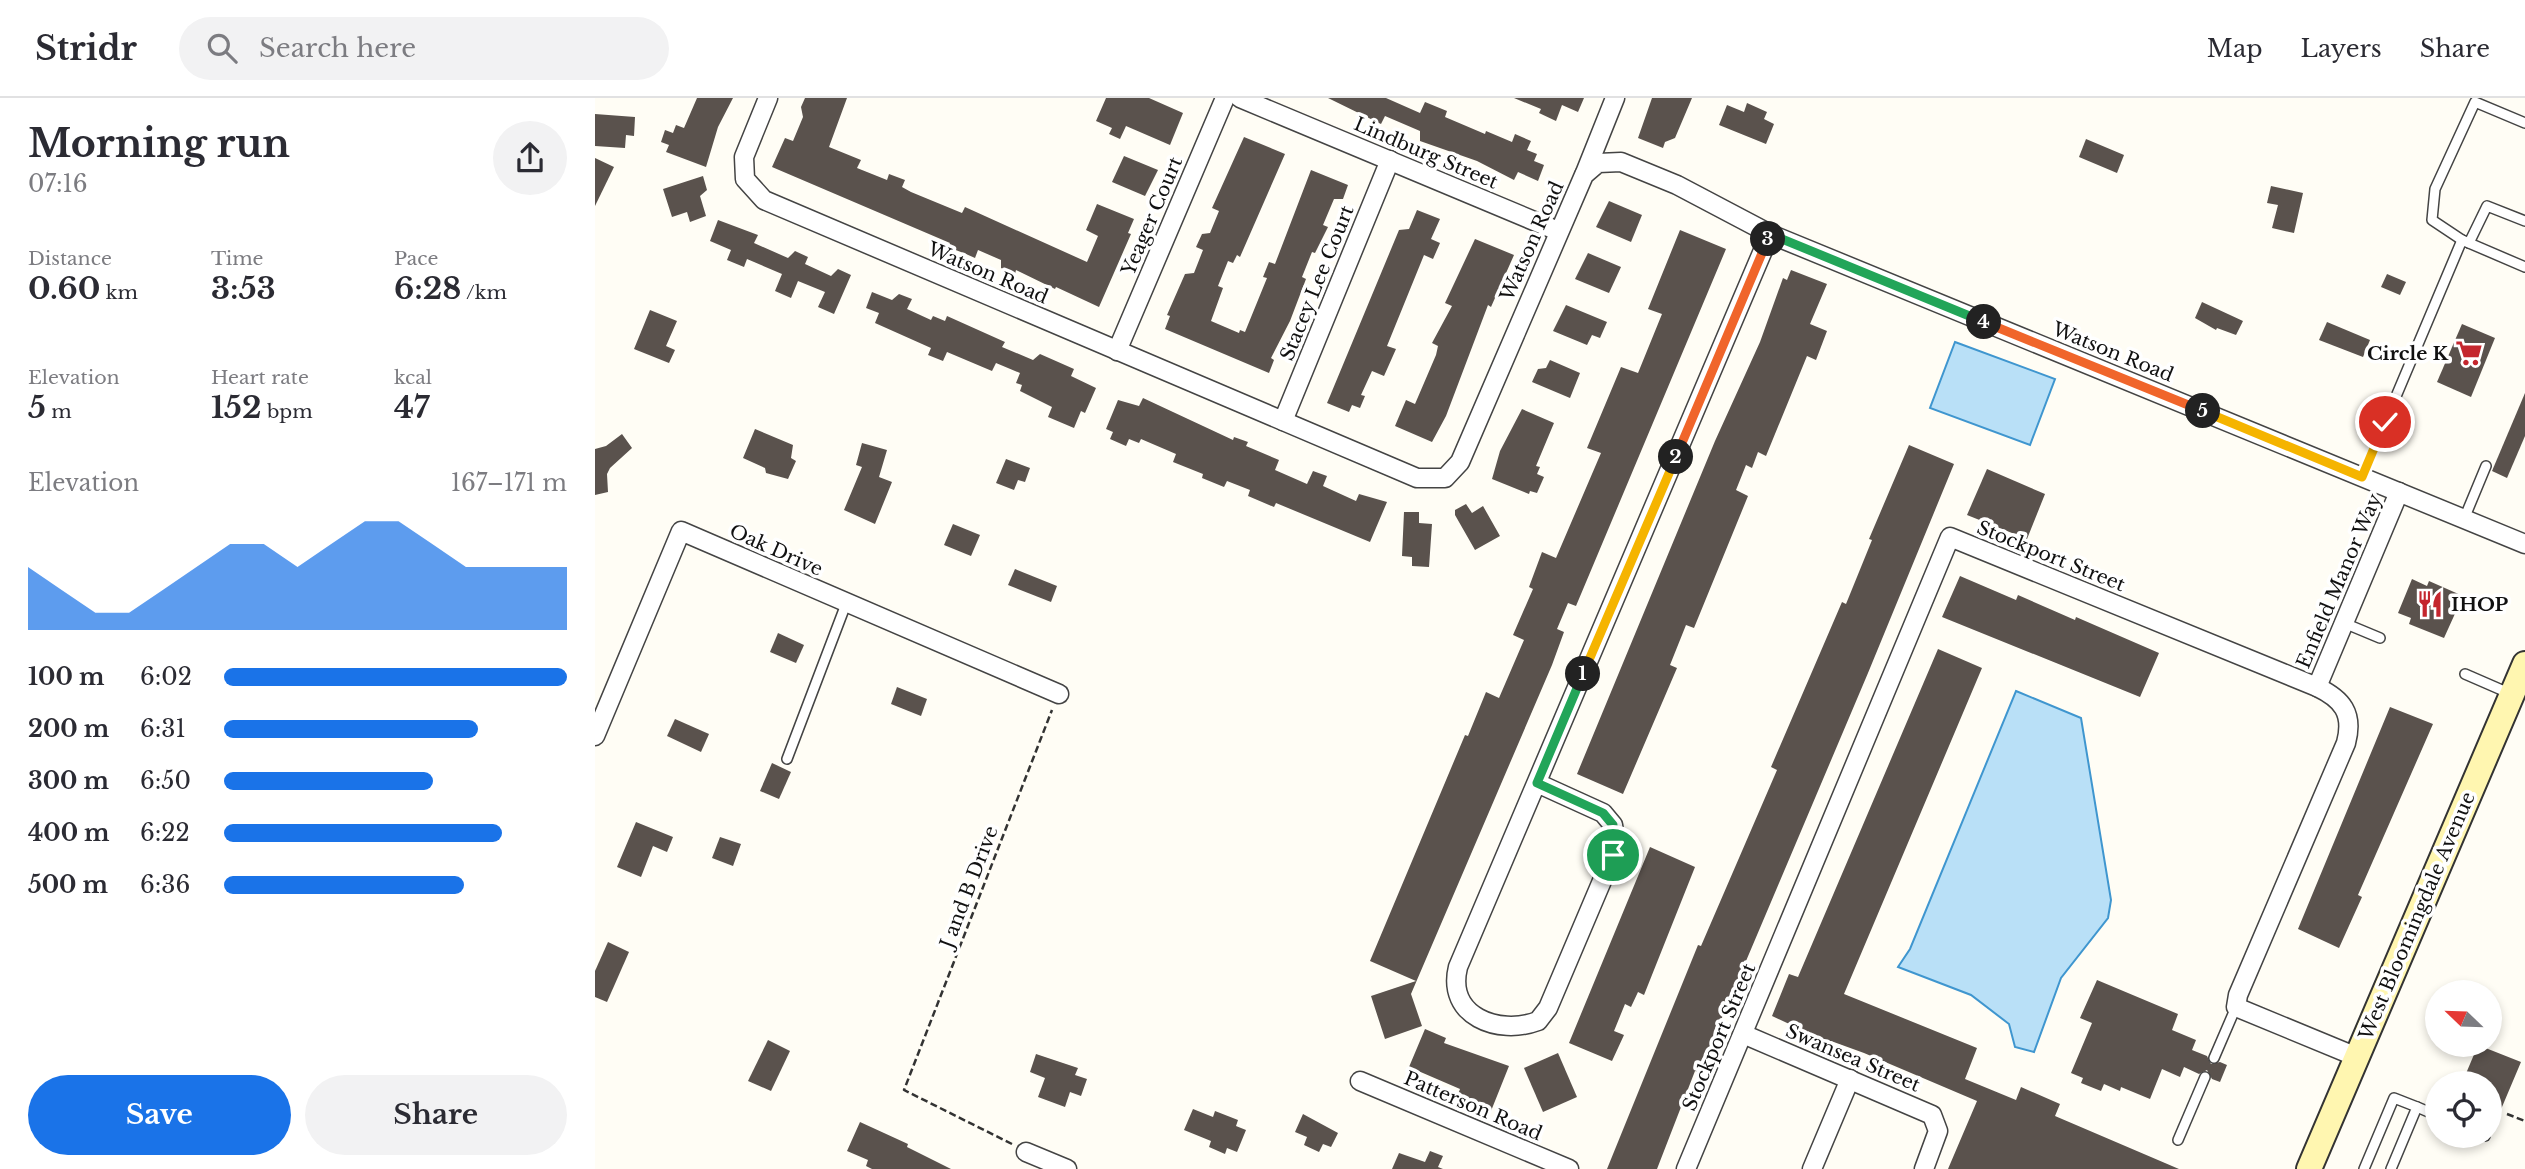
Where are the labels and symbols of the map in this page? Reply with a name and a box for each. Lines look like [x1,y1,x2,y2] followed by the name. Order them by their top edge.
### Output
[1351,112,1502,194] street label: Lindburg Street
[1116,153,1188,280] street label: Yeager Court
[1495,177,1569,305] street label: Watson Road
[1275,201,1359,364] street label: Stacey Lee Court
[1751,222,1785,256] pin: 3
[923,237,1052,309] street label: Watson Road
[1967,304,2001,340] pin: 4
[2048,317,2177,387] street label: Watson Road
[2454,338,2484,368] supermarket icon: Circle K
[2367,342,2449,365] place label: Circle K
[2355,392,2415,452] pin
[2185,394,2221,428] pin: 5
[1659,440,1693,474] pin: 2
[2292,490,2386,672] street label: Enfield Manor Way
[1974,516,2129,597] street label: Stockport Street
[726,519,826,581] street label: Oak Drive
[2415,589,2445,619] restaurant icon: IHOP
[2451,593,2509,616] place label: IHOP
[1565,656,1601,692] pin: 1
[2354,788,2480,1044] street label: West Bloomingdale Avenue
[934,823,1003,954] street label: J and B Drive
[1583,825,1643,885] pin
[1678,959,1761,1114] street label: Stockport Street
[2425,980,2503,1057] north arrow
[1782,1019,1925,1097] street label: Swansea Street
[1400,1067,1546,1146] street label: Patterson Road

